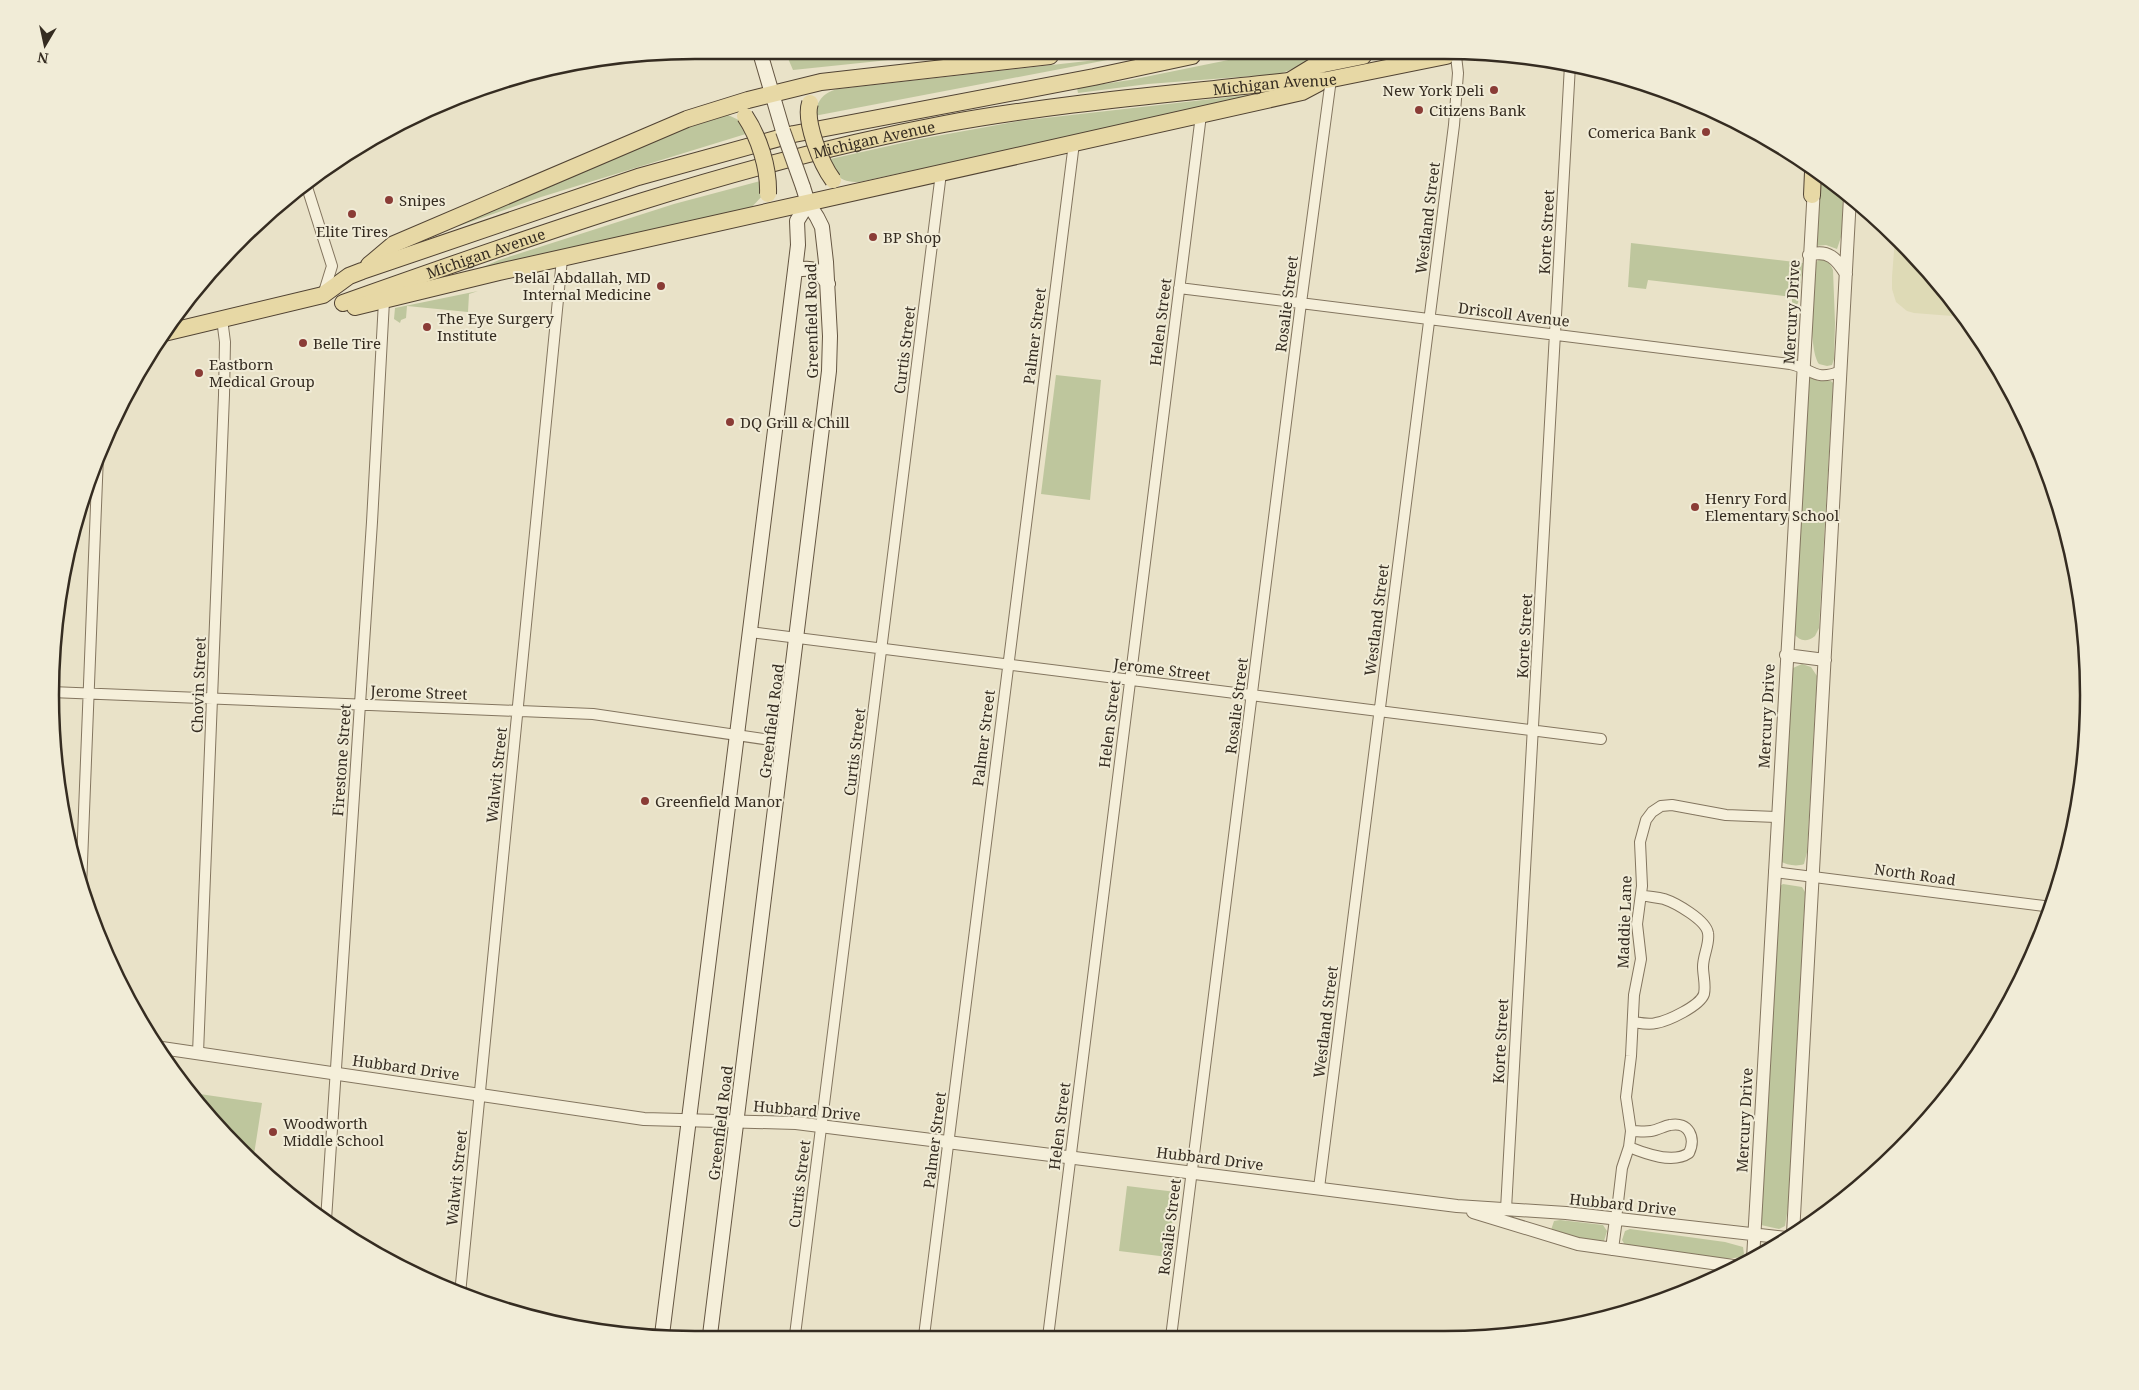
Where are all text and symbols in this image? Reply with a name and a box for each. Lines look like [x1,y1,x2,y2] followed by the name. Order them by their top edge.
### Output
[20,20,70,70] north arrow
[36,48,50,69] text: N
[1212,68,1338,99] street label: Michigan Avenue
[1383,80,1484,100] place label: New York Deli
[1488,84,1500,96] marker: New York Deli
[1429,100,1526,120] place label: Citizens Bank
[1413,104,1425,116] marker: Citizens Bank
[811,116,937,163] street label: Michigan Avenue
[1588,122,1696,142] place label: Comerica Bank
[1700,126,1712,138] marker: Comerica Bank
[1410,161,1444,275] street label: Westland Street
[1534,189,1558,275] street label: Korte Street
[399,190,446,210] place label: Snipes
[383,194,395,206] marker: Snipes
[346,208,358,220] marker: Elite Tires
[316,221,388,241] place label: Elite Tires
[423,223,548,283] street label: Michigan Avenue
[883,227,941,247] place label: BP Shop
[867,231,879,243] marker: BP Shop
[1270,255,1302,353] street label: Rosalie Street
[1778,259,1804,365] street label: Mercury Drive
[800,263,822,379] street label: Greenfield Road
[514,267,651,304] place label: Belal Abdallah, MD Internal Medicine
[1145,277,1175,367] street label: Helen Street
[655,280,667,292] marker: Belal Abdallah, MD Internal Medicine
[1018,287,1050,385] street label: Palmer Street
[1457,297,1571,331] street label: Driscoll Avenue
[889,305,919,395] street label: Curtis Street
[437,308,554,345] place label: The Eye Surgery Institute
[421,321,433,333] marker: The Eye Surgery Institute
[313,333,381,353] place label: Belle Tire
[297,337,309,349] marker: Belle Tire
[209,354,315,391] place label: Eastborn Medical Group
[193,367,205,379] marker: Eastborn Medical Group
[740,412,850,432] place label: DQ Grill & Chill
[724,416,736,428] marker: DQ Grill & Chill
[1705,488,1839,525] place label: Henry Ford Elementary School
[1689,501,1701,513] marker: Henry Ford Elementary School
[1359,563,1393,677] street label: Westland Street
[1512,593,1536,679] street label: Korte Street
[186,637,210,733] street label: Chovin Street
[1112,653,1211,685] street label: Jerome Street
[1220,657,1252,755] street label: Rosalie Street
[754,663,788,779] street label: Greenfield Road
[1753,663,1779,769] street label: Mercury Drive
[1094,679,1124,769] street label: Helen Street
[369,680,468,704] street label: Jerome Street
[967,689,999,787] street label: Palmer Street
[327,703,355,817] street label: Firestone Street
[839,707,869,797] street label: Curtis Street
[481,726,511,824] street label: Walwit Street
[655,791,782,811] place label: Greenfield Manor
[639,795,651,807] marker: Greenfield Manor
[1873,858,1957,890] street label: North Road
[1612,875,1636,969] street label: Maddie Lane
[1308,965,1342,1079] street label: Westland Street
[1488,998,1512,1084] street label: Korte Street
[351,1050,461,1084] street label: Hubbard Drive
[703,1065,737,1181] street label: Greenfield Road
[1731,1067,1757,1173] street label: Mercury Drive
[1044,1081,1074,1171] street label: Helen Street
[918,1091,950,1189] street label: Palmer Street
[752,1095,862,1125] street label: Hubbard Drive
[283,1113,384,1150] place label: Woodworth Middle School
[267,1126,279,1138] marker: Woodworth Middle School
[441,1129,471,1227] street label: Walwit Street
[784,1139,814,1229] street label: Curtis Street
[1155,1141,1265,1175] street label: Hubbard Drive
[1153,1178,1185,1276] street label: Rosalie Street
[1568,1188,1678,1220] street label: Hubbard Drive

